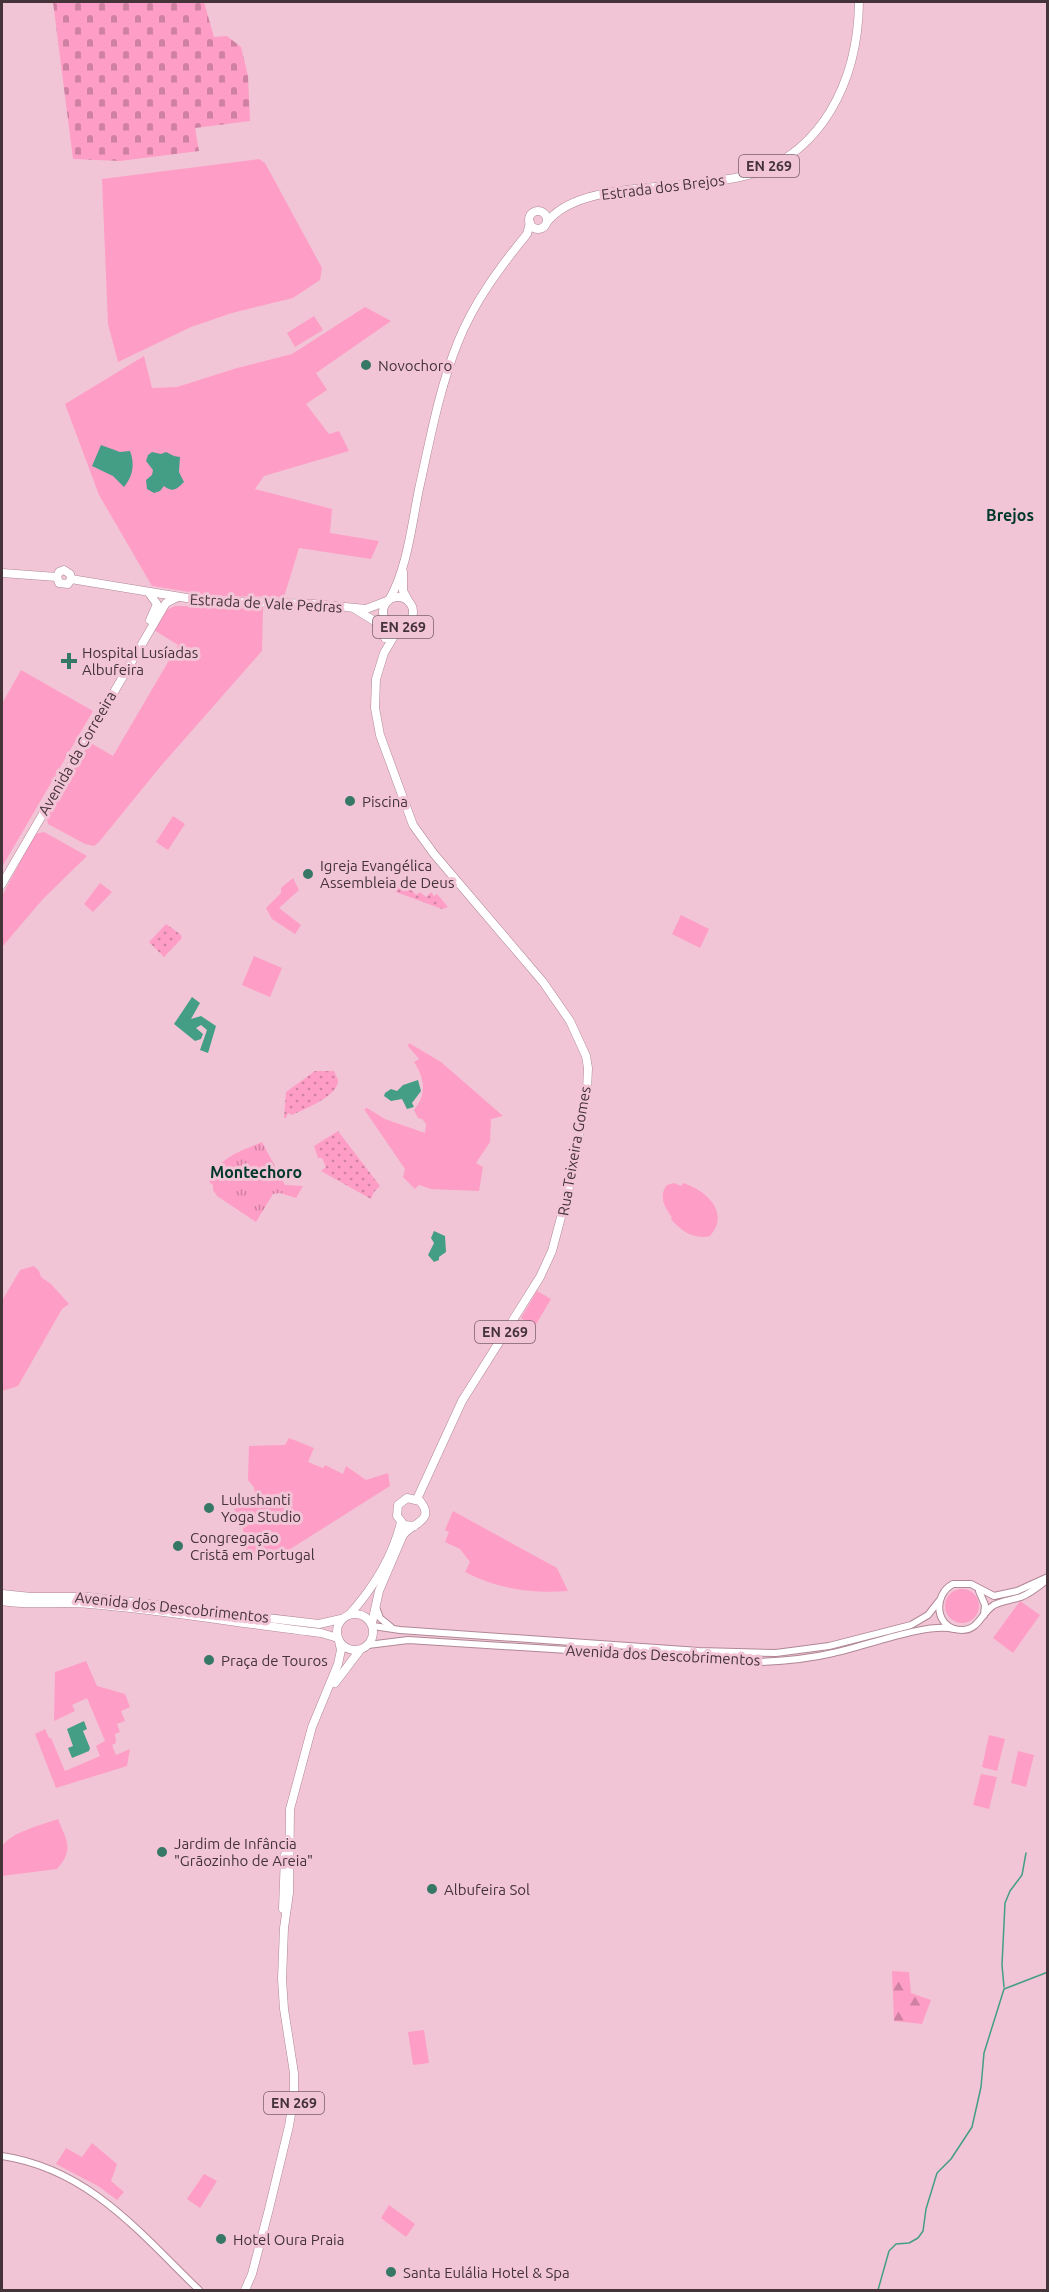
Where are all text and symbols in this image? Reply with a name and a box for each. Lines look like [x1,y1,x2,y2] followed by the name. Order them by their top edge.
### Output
[739,155,799,177] road number: EN 269
[600,171,726,203] street label: Estrada dos Brejos
[378,357,452,374] place label: Novochoro
[359,358,373,372] marker: Novochoro
[986,506,1034,524] district label: Brejos
[189,591,343,615] street label: Estrada de Vale Pedras
[373,616,433,638] road number: EN 269
[82,644,198,678] place label: Hospital Lusíadas Albufeira
[60,652,78,670] marker: Hospital Lusíadas Albufeira
[35,688,119,818] street label: Avenida da Correeira
[362,793,408,810] place label: Piscina
[343,794,357,808] marker: Piscina
[320,857,454,891] place label: Igreja Evangélica Assembleia de Deus
[301,867,315,881] marker: Igreja Evangélica Assembleia de Deus
[554,1085,594,1217] street label: Rua Teixeira Gomes
[210,1163,302,1181] district label: Montechoro
[475,1321,535,1343] road number: EN 269
[221,1491,301,1525] place label: Lulushanti Yoga Studio
[202,1501,216,1515] marker: Lulushanti Yoga Studio
[190,1529,315,1563] place label: Congregação Cristã em Portugal
[171,1539,185,1553] marker: Congregação Cristã em Portugal
[74,1588,270,1626] street label: Avenida dos Descobrimentos
[565,1641,761,1669] street label: Avenida dos Descobrimentos
[221,1652,328,1669] place label: Praça de Touros
[202,1653,216,1667] marker: Praça de Touros
[174,1835,313,1869] place label: Jardim de Infância "Grãozinho de Areia"
[155,1845,169,1859] marker: Jardim de Infância "Grãozinho de Areia"
[444,1881,530,1898] place label: Albufeira Sol
[425,1882,439,1896] marker: Albufeira Sol
[264,2092,324,2114] road number: EN 269
[233,2231,344,2248] place label: Hotel Oura Praia
[214,2232,228,2246] marker: Hotel Oura Praia
[403,2264,570,2281] place label: Santa Eulália Hotel & Spa
[384,2265,398,2279] marker: Santa Eulália Hotel & Spa

